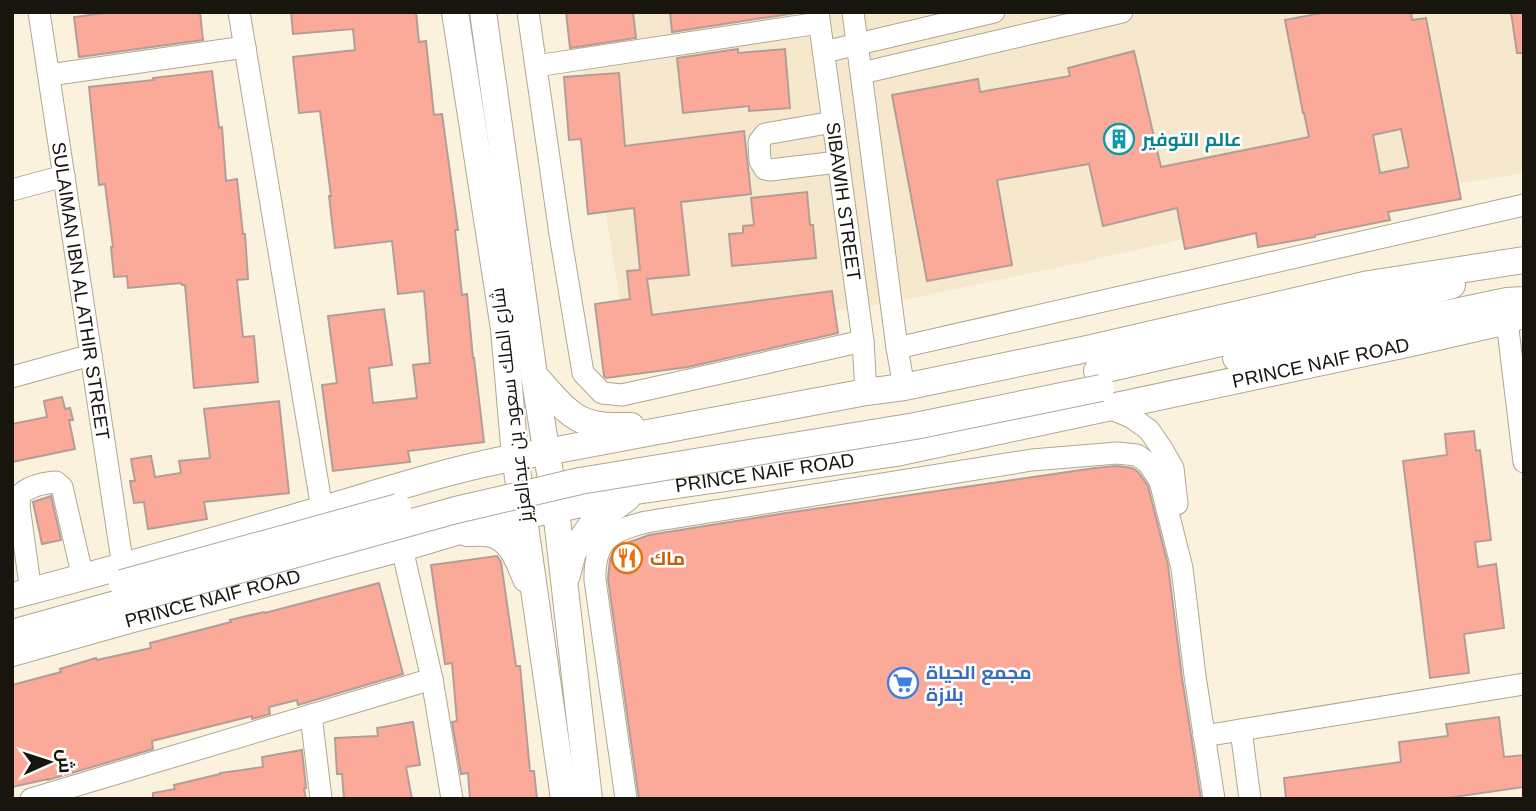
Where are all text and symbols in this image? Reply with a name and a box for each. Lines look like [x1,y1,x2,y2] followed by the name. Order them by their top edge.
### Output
[822,121,865,282] street label: SIBAWIH STREET
[1102,122,1136,156] building icon: عالم التوفير
[1141,129,1241,153] place label: عالم التوفير
[48,140,114,442] street label: SULAIMAN IBN AL ATHIR STREET
[487,286,539,524] street label: شارع الملك سعود بن عبدالعزيز
[1230,334,1411,392] street label: PRINCE NAIF ROAD
[674,449,856,496] street label: PRINCE NAIF ROAD
[610,541,644,575] restaurant icon: ماك
[650,548,685,569] place label: ماك
[123,565,303,632] street label: PRINCE NAIF ROAD
[926,662,1032,707] place label: مجمع الحياة بلازة
[886,666,920,700] supermarket icon: مجمع الحياة بلازة
[14,727,84,797] north arrow
[53,748,77,774] text: ش

